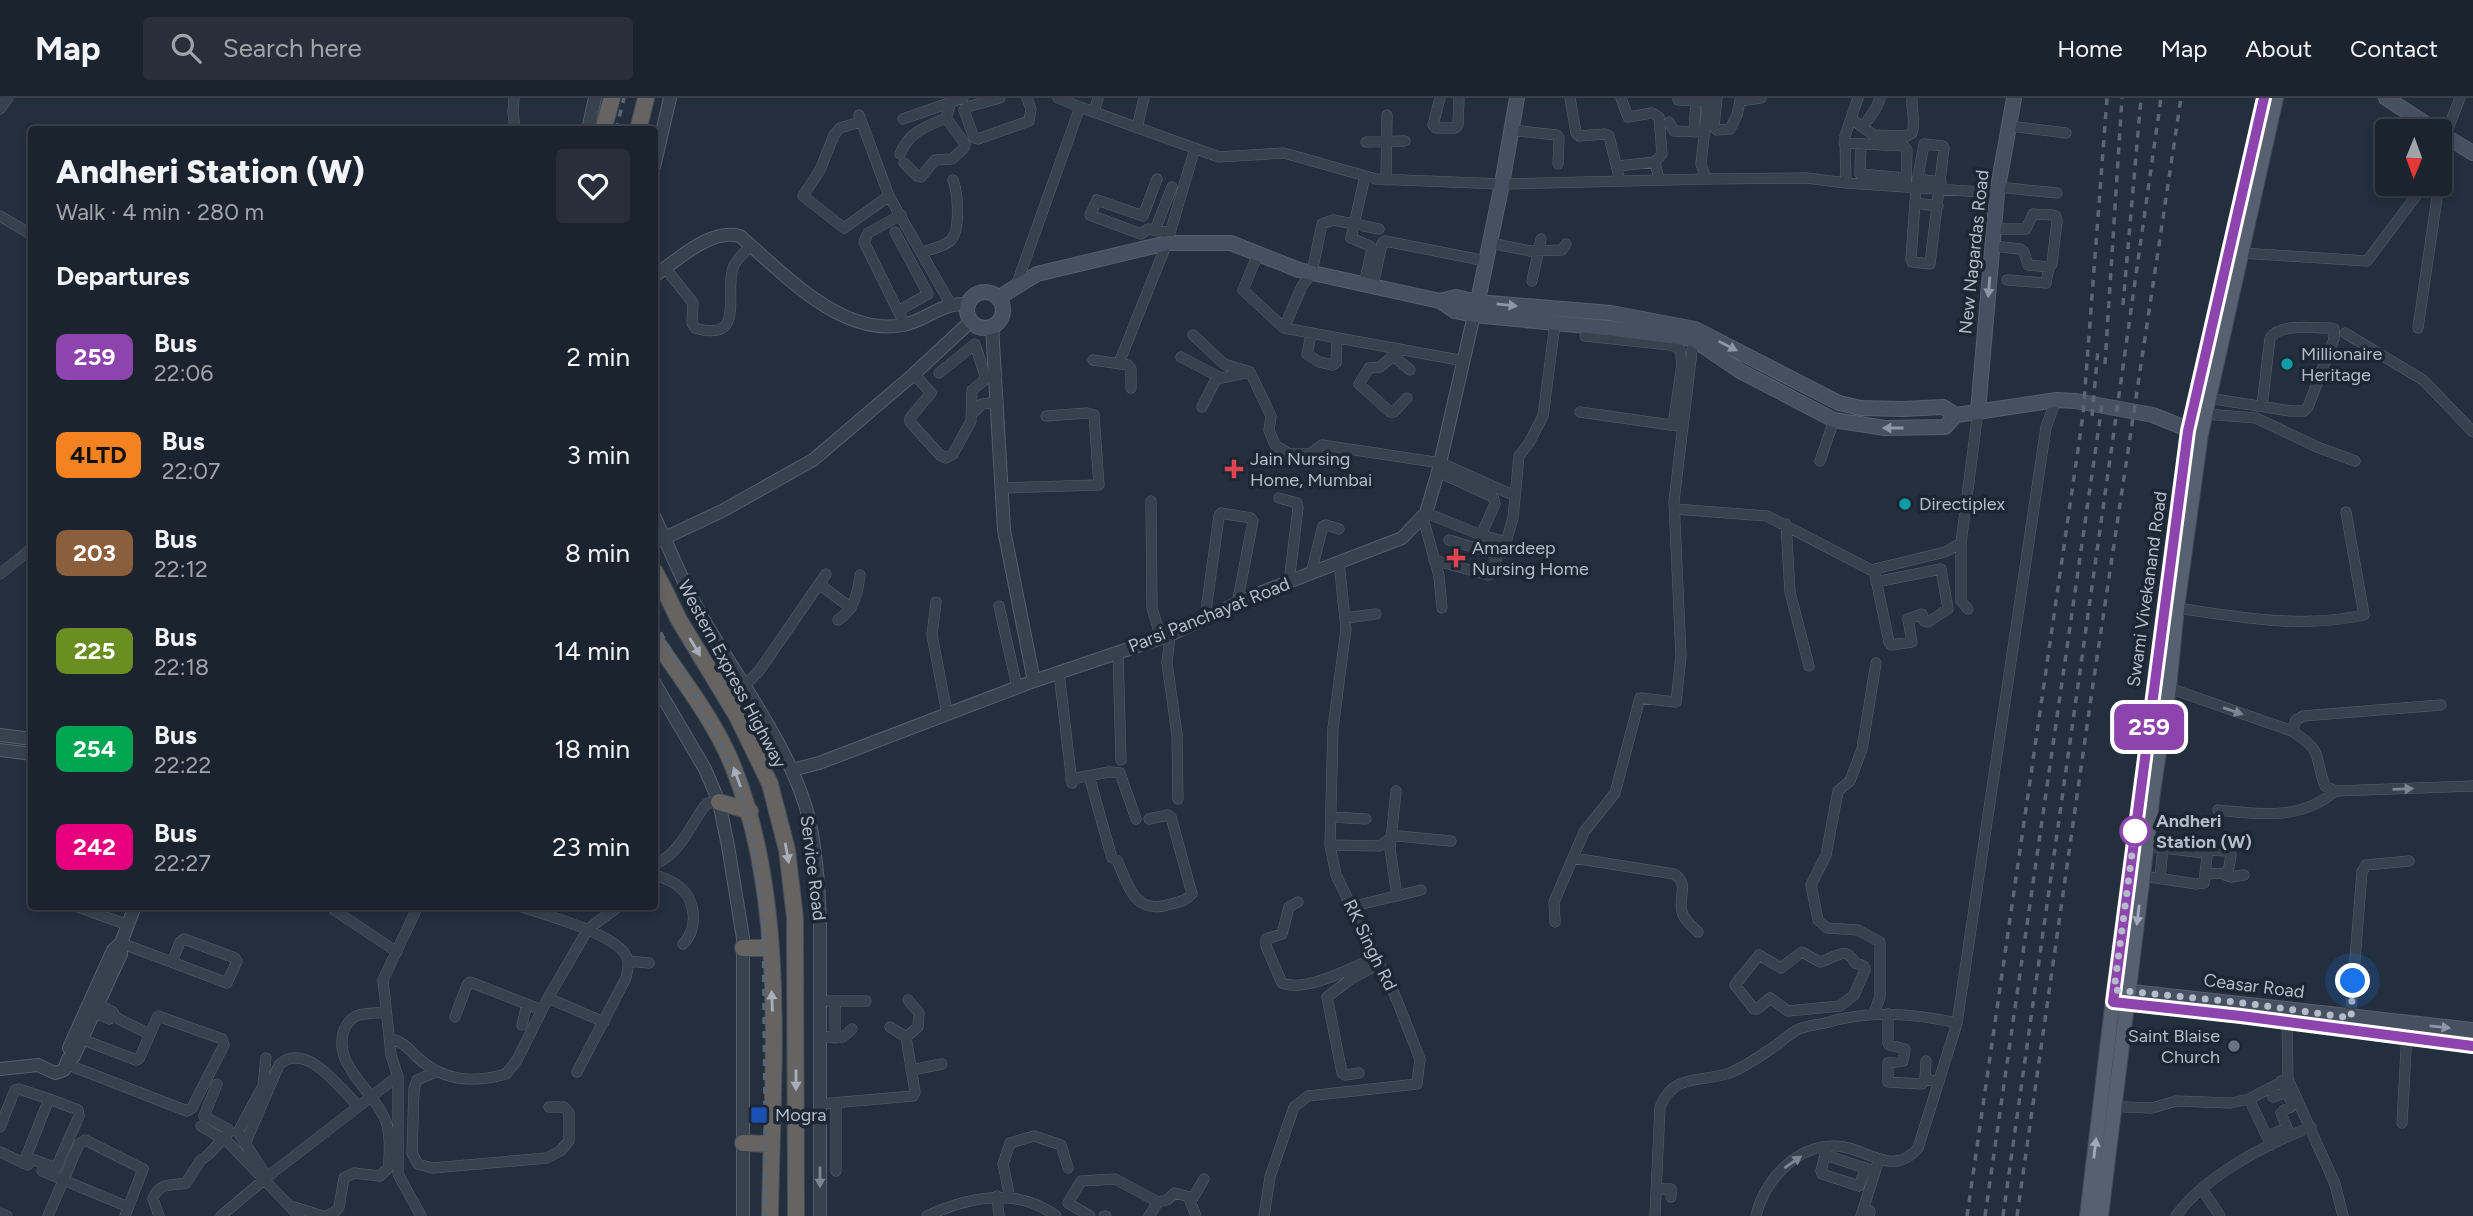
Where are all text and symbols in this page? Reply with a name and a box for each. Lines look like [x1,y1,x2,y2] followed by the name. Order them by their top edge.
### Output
[143,17,633,80] search box
[35,29,101,68] text: Map
[167,29,205,67] icon: search
[223,32,362,64] text: Search here
[2057,34,2123,63] text: Home
[2161,34,2207,63] text: Map
[2245,34,2312,63] text: About
[2350,34,2438,63] text: Contact
[2375,119,2452,196] north arrow
[2375,119,2452,196] map controls
[556,149,630,223] button: heart
[56,152,365,191] text: Andheri Station (W)
[1954,169,1994,335] street label: New Nagardas Road
[56,198,264,226] text: Walk · 4 min · 280 m
[56,260,190,292] text: Departures
[1983,276,1994,298] one-way arrow
[1496,300,1518,311] one-way arrow
[154,327,197,359] text: Bus
[1719,339,1739,351] one-way arrow
[566,341,630,373] text: 2 min
[74,342,115,371] text: 259
[2301,343,2382,386] place label: Millionaire Heritage
[2279,356,2295,372] marker: Millionaire Heritage
[154,359,213,387] text: 22:06
[1882,422,1904,434] one-way arrow
[162,425,205,457] text: Bus
[567,439,630,471] text: 3 min
[70,440,127,469] text: 4LTD
[1250,448,1372,491] place label: Jain Nursing Home, Mumbai
[162,457,220,485] text: 22:07
[1224,459,1244,479] marker: Jain Nursing Home, Mumbai
[2122,490,2172,688] street label: Swami Vivekanand Road
[1919,493,2006,515] place label: Directiplex
[1897,496,1913,512] marker: Directiplex
[154,523,197,555] text: Bus
[565,537,630,569] text: 8 min
[1472,537,1589,580] place label: Amardeep Nursing Home
[73,538,116,567] text: 203
[1446,548,1466,568] marker: Amardeep Nursing Home
[154,555,208,583] text: 22:12
[1125,573,1293,657] street label: Parsi Panchayat Road
[673,576,791,772] street label: Western Express Highway
[154,621,197,653] text: Bus
[554,635,630,667] text: 14 min
[74,636,115,665] text: 225
[689,637,702,657] one-way arrow
[154,653,209,681] text: 22:18
[2109,704,2189,750] line badge: 259
[2223,706,2244,717] one-way arrow
[2128,712,2170,741] text: 259
[154,719,197,751] text: Bus
[554,733,630,765] text: 18 min
[73,734,116,763] text: 254
[154,751,211,779] text: 22:22
[732,767,743,788] one-way arrow
[2392,783,2414,794] one-way arrow
[2156,810,2252,853] place label: Andheri Station (W)
[796,814,830,922] street label: Service Road
[2120,816,2150,846] marker: Andheri Station (W)
[154,817,197,849] text: Bus
[552,831,630,863] text: 23 min
[73,832,116,861] text: 242
[782,842,793,864] one-way arrow
[154,849,211,877] text: 22:27
[1338,896,1402,994] street label: RK Singh Rd
[2133,904,2144,926] one-way arrow
[2335,963,2370,998] your location
[2202,969,2306,1003] street label: Ceasar Road
[767,990,778,1012] one-way arrow
[2429,1022,2451,1033] one-way arrow
[2128,1025,2220,1068] place label: Saint Blaise Church
[2226,1038,2242,1054] marker: Saint Blaise Church
[790,1069,802,1091] one-way arrow
[775,1104,827,1126] place label: Mogra
[749,1105,769,1125] marker: Mogra
[2090,1137,2101,1159] one-way arrow
[1784,1155,1802,1169] one-way arrow
[814,1167,826,1189] one-way arrow

